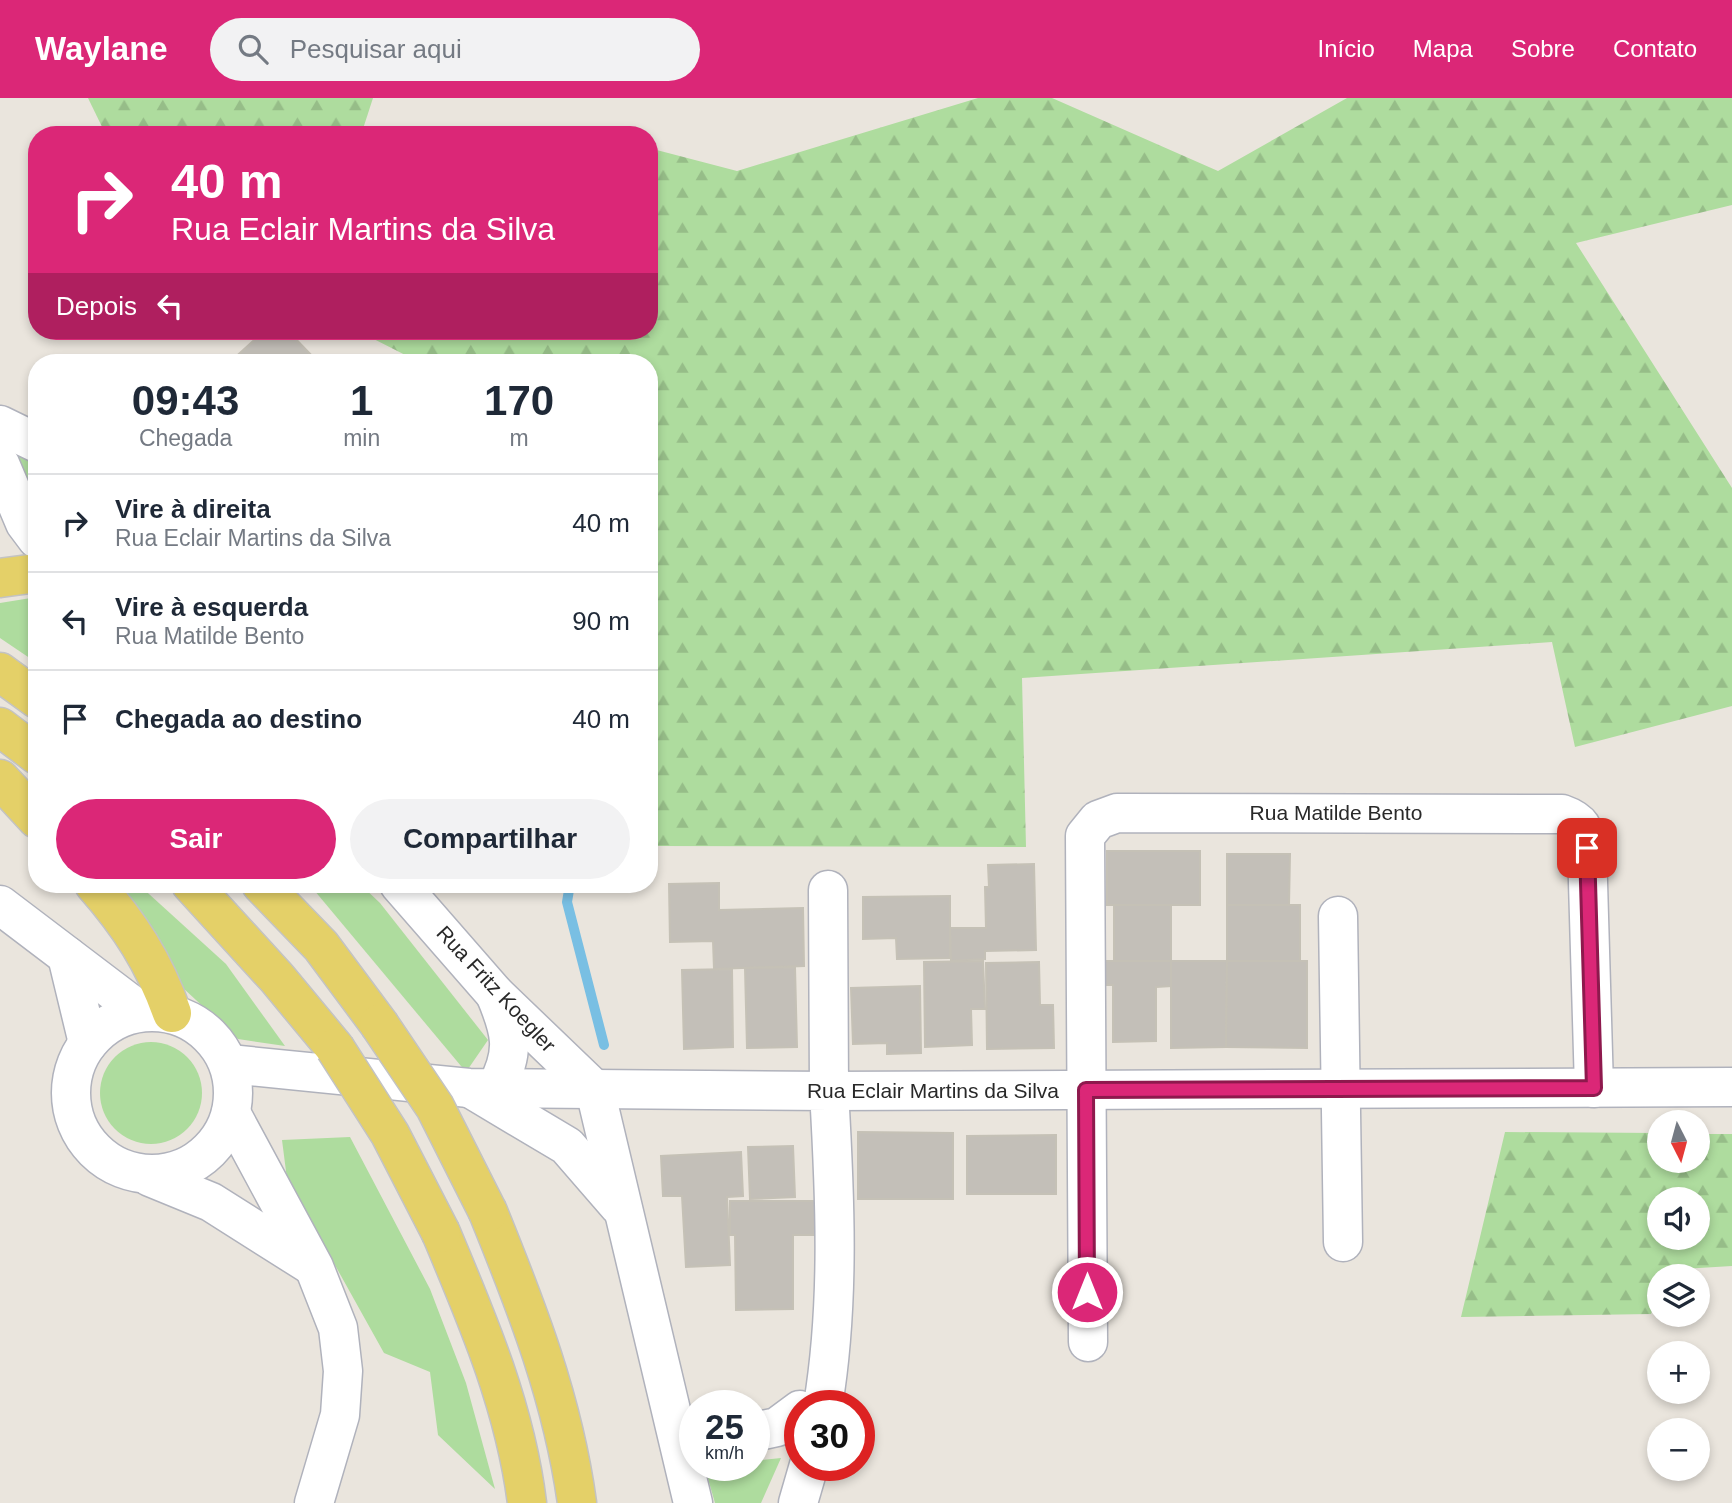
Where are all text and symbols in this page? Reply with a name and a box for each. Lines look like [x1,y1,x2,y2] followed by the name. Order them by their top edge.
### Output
[210,18,700,81] search box
[35,30,168,67] text: Waylane
[234,30,272,68] icon: search
[290,34,462,64] text: Pesquisar aqui
[1317,35,1375,62] text: Início
[1413,35,1473,62] text: Mapa
[1511,35,1575,62] text: Sobre
[1613,35,1697,62] text: Contato
[56,154,147,245] icon: right
[171,154,283,208] text: 40 m
[171,211,555,247] text: Rua Eclair Martins da Silva
[151,287,189,325] icon: left
[56,291,137,321] text: Depois
[132,377,239,424] text: 09:43
[350,377,373,424] text: 1
[484,377,554,424] text: 170
[139,425,232,451] text: Chegada
[343,425,380,451] text: min
[510,425,529,451] text: m
[115,494,271,524] text: Vire à direita
[56,504,94,542] icon: right
[572,508,630,538] text: 40 m
[115,525,391,551] text: Rua Eclair Martins da Silva
[115,592,308,622] text: Vire à esquerda
[56,602,94,640] icon: left
[572,606,630,636] text: 90 m
[115,623,304,649] text: Rua Matilde Bento
[56,700,94,738] icon: arrive
[115,704,362,734] text: Chegada ao destino
[572,704,630,734] text: 40 m
[56,799,336,879] button: Sair
[350,799,630,879] button: Compartilhar
[1250,801,1422,824] street label: Rua Matilde Bento
[1557,818,1617,878] pin
[1568,829,1606,867] icon: arrive
[432,921,560,1056] street label: Rua Fritz Koegler
[807,1079,1059,1102] street label: Rua Eclair Martins da Silva
[1647,1110,1710,1172] north arrow
[1647,1110,1710,1481] map controls
[1647,1187,1710,1250] button: sound
[1050,1255,1124,1329] position arrow
[1647,1264,1710,1327] button: layers
[1647,1341,1710,1404] button: +
[784,1390,875,1481] speed limit sign: 30
[705,1407,744,1446] text: 25
[1647,1418,1710,1481] button: −
[705,1443,744,1463] text: km/h

